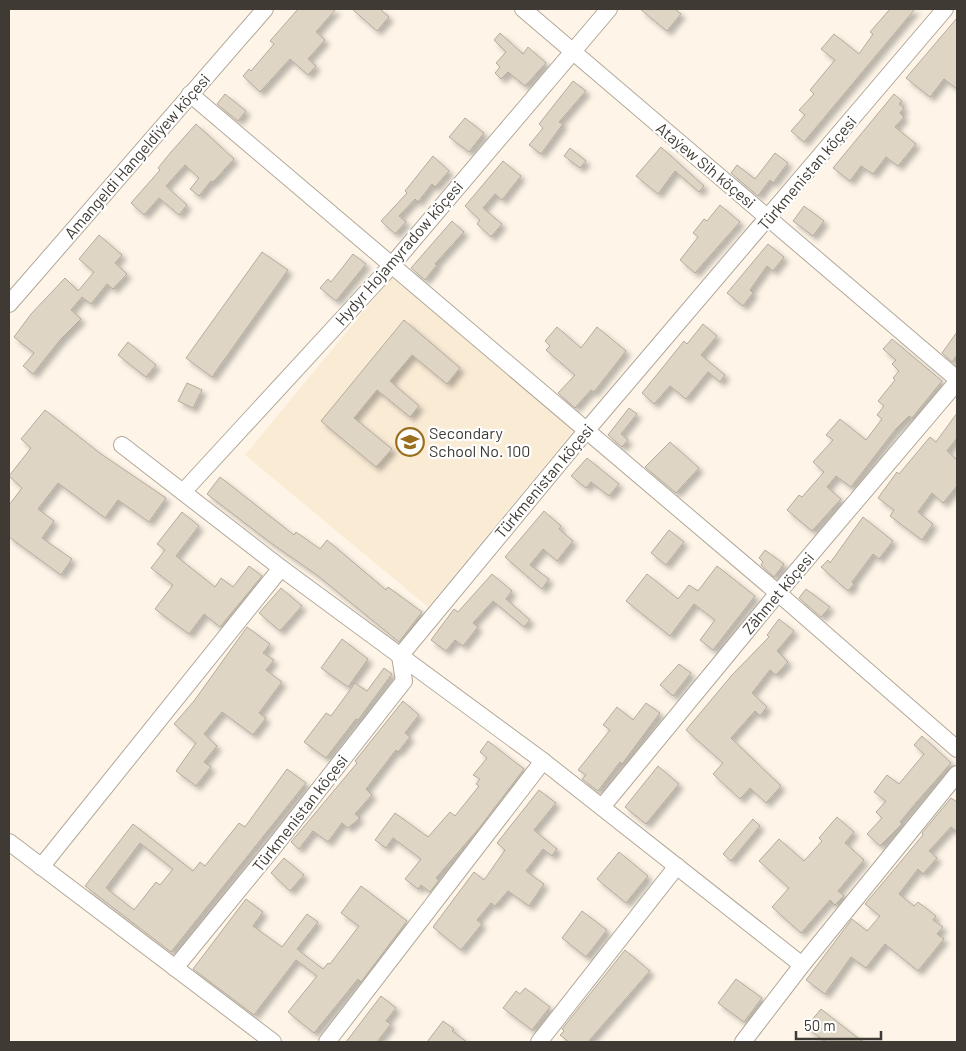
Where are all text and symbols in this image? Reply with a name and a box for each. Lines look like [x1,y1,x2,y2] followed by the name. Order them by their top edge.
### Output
[60,69,213,242] street label: Amangeldi Hangeldiýew köçesi
[753,112,860,234] street label: Türkmenistan köçesi
[653,118,760,212] street label: Ataýew Sih köçesi
[331,177,466,329] street label: Hydyr Hojamyradow köçesi
[490,420,597,542] street label: Türkmenistan köçesi
[429,423,530,460] place label: Secondary School No. 100
[395,427,425,457] school or university icon: Secondary School No. 100
[738,548,817,637] street label: Zähmet köçesi
[248,750,351,875] street label: Türkmenistan köçesi
[796,1008,881,1040] scale bar
[804,1016,836,1034] text: 50 m

